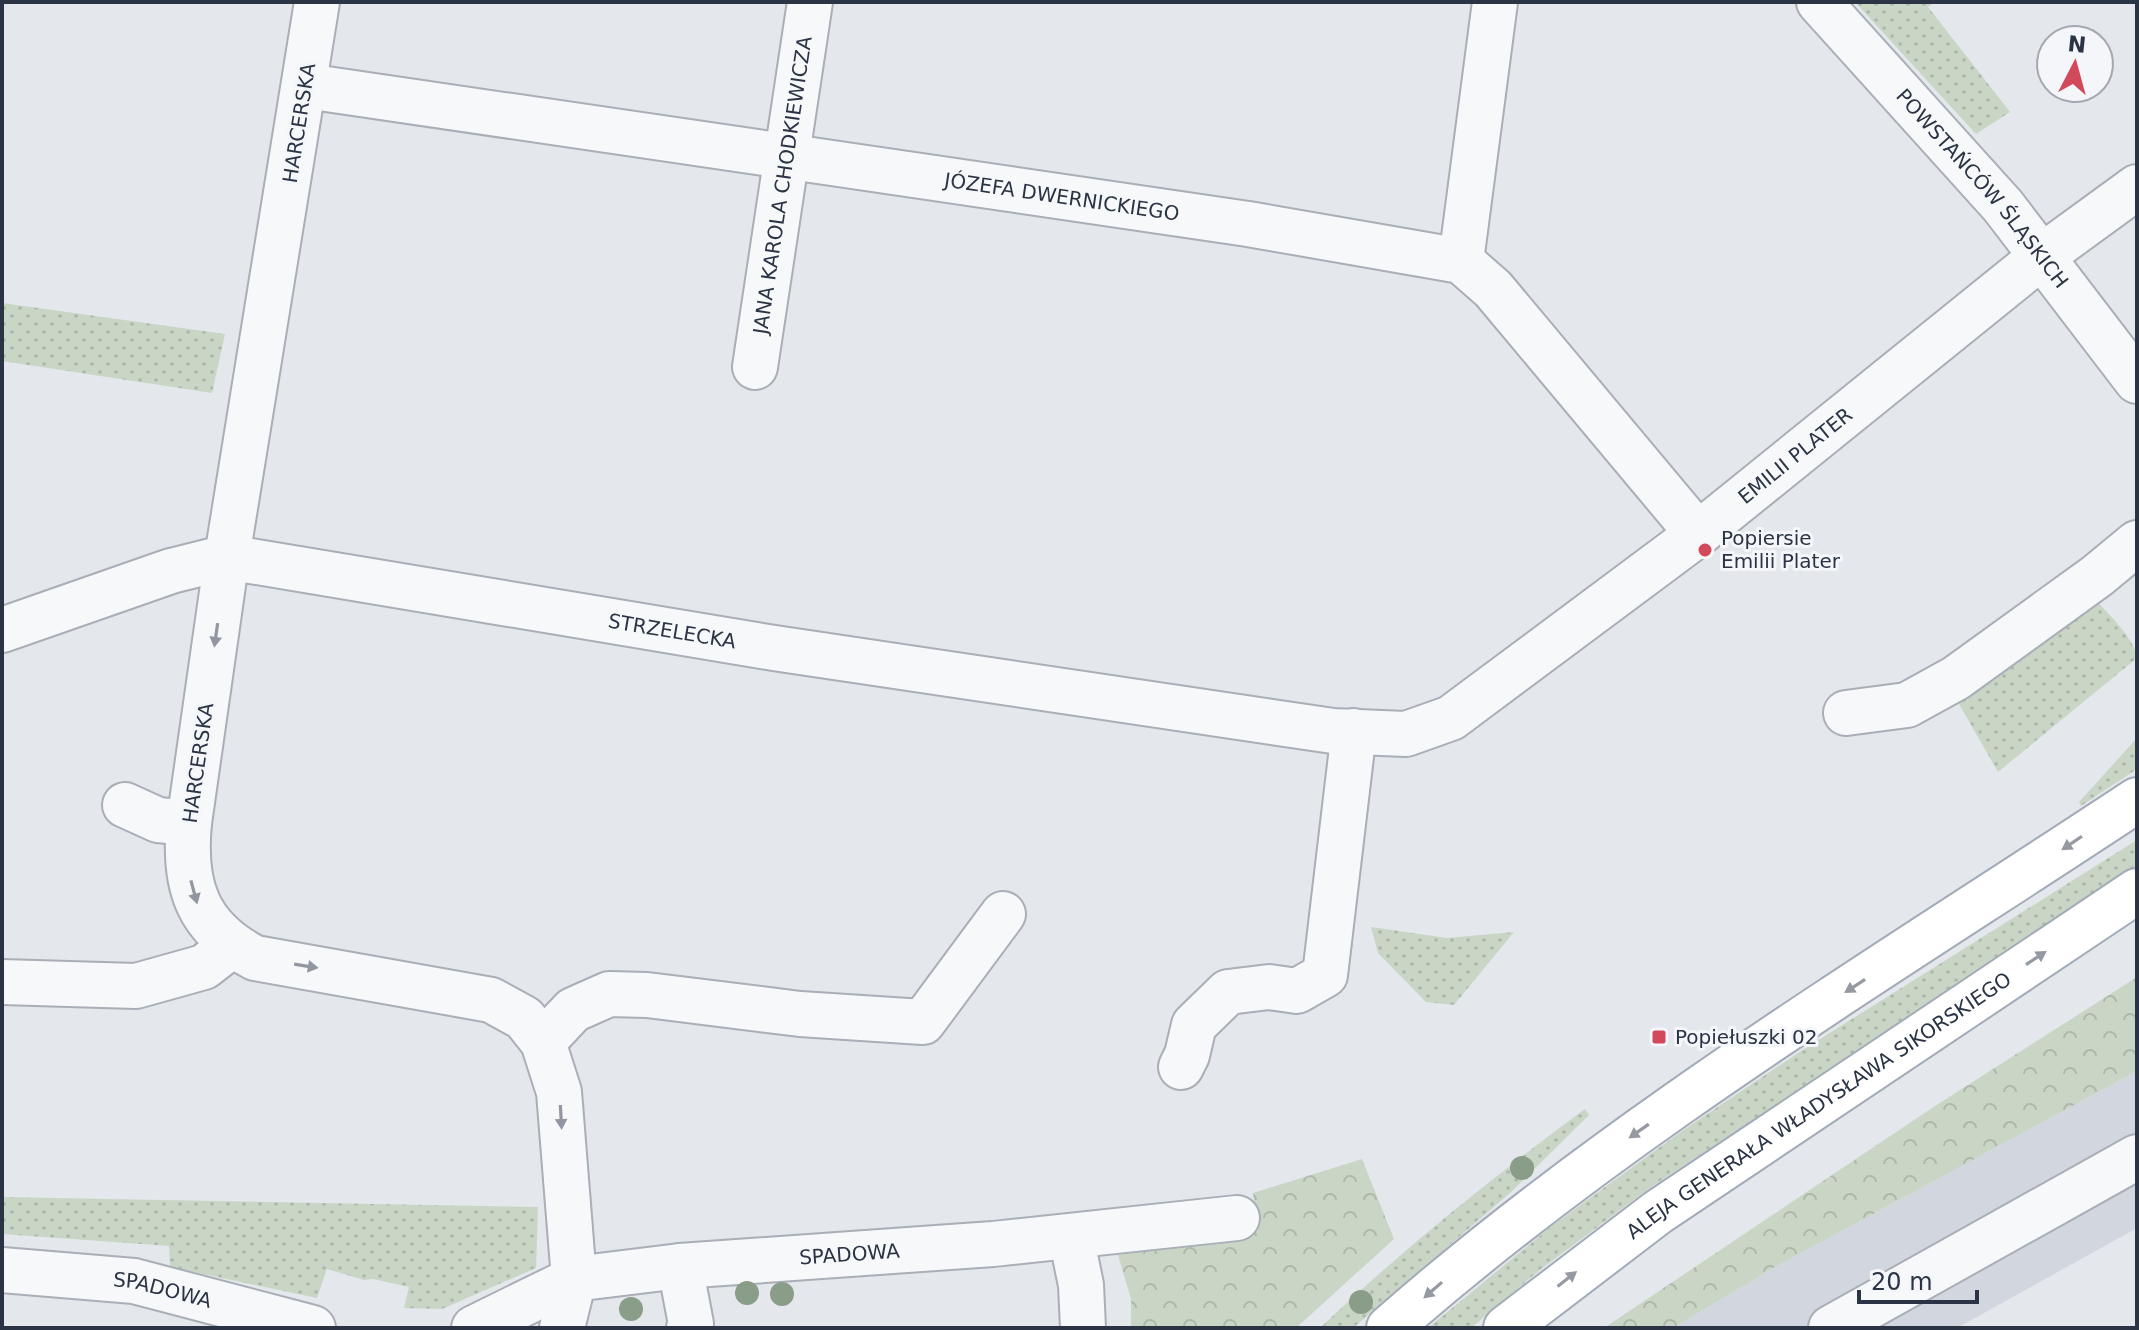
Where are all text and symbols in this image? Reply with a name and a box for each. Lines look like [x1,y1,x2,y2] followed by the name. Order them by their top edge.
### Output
[2035,24,2115,104] north arrow
[2067,31,2088,58] text: N
[748,34,817,338] street label: JANA KAROLA CHODKIEWICZA
[278,61,320,185] street label: HARCERSKA
[1891,84,2073,293] street label: POWSTAŃCÓW ŚLĄSKICH
[941,167,1181,226] street label: JÓZEFA DWERNICKIEGO
[1733,402,1857,509] street label: EMILII PLATER
[1721,526,1841,573] place label: Popiersie Emilii Plater
[1696,541,1714,559] marker: Popiersie Emilii Plater
[606,609,738,654] street label: STRZELECKA
[209,623,222,648] one-way arrow
[178,701,218,825] street label: HARCERSKA
[2061,835,2083,850] one-way arrow
[189,879,201,904] one-way arrow
[2025,951,2046,966] one-way arrow
[293,961,318,973] one-way arrow
[1621,967,2016,1244] street label: ALEJA GENERAŁA WŁADYSŁAWA SIKORSKIEGO
[1844,978,1866,993] one-way arrow
[1675,1025,1817,1049] place label: Popiełuszki 02
[1650,1028,1668,1046] marker: Popiełuszki 02
[555,1105,568,1130] one-way arrow
[1629,1123,1650,1138] one-way arrow
[798,1239,901,1270] street label: SPADOWA
[1859,1254,1977,1304] scale bar
[112,1267,215,1313] street label: SPADOWA
[1871,1268,1933,1296] text: 20 m
[1557,1272,1577,1288] one-way arrow
[1424,1281,1444,1298] one-way arrow

